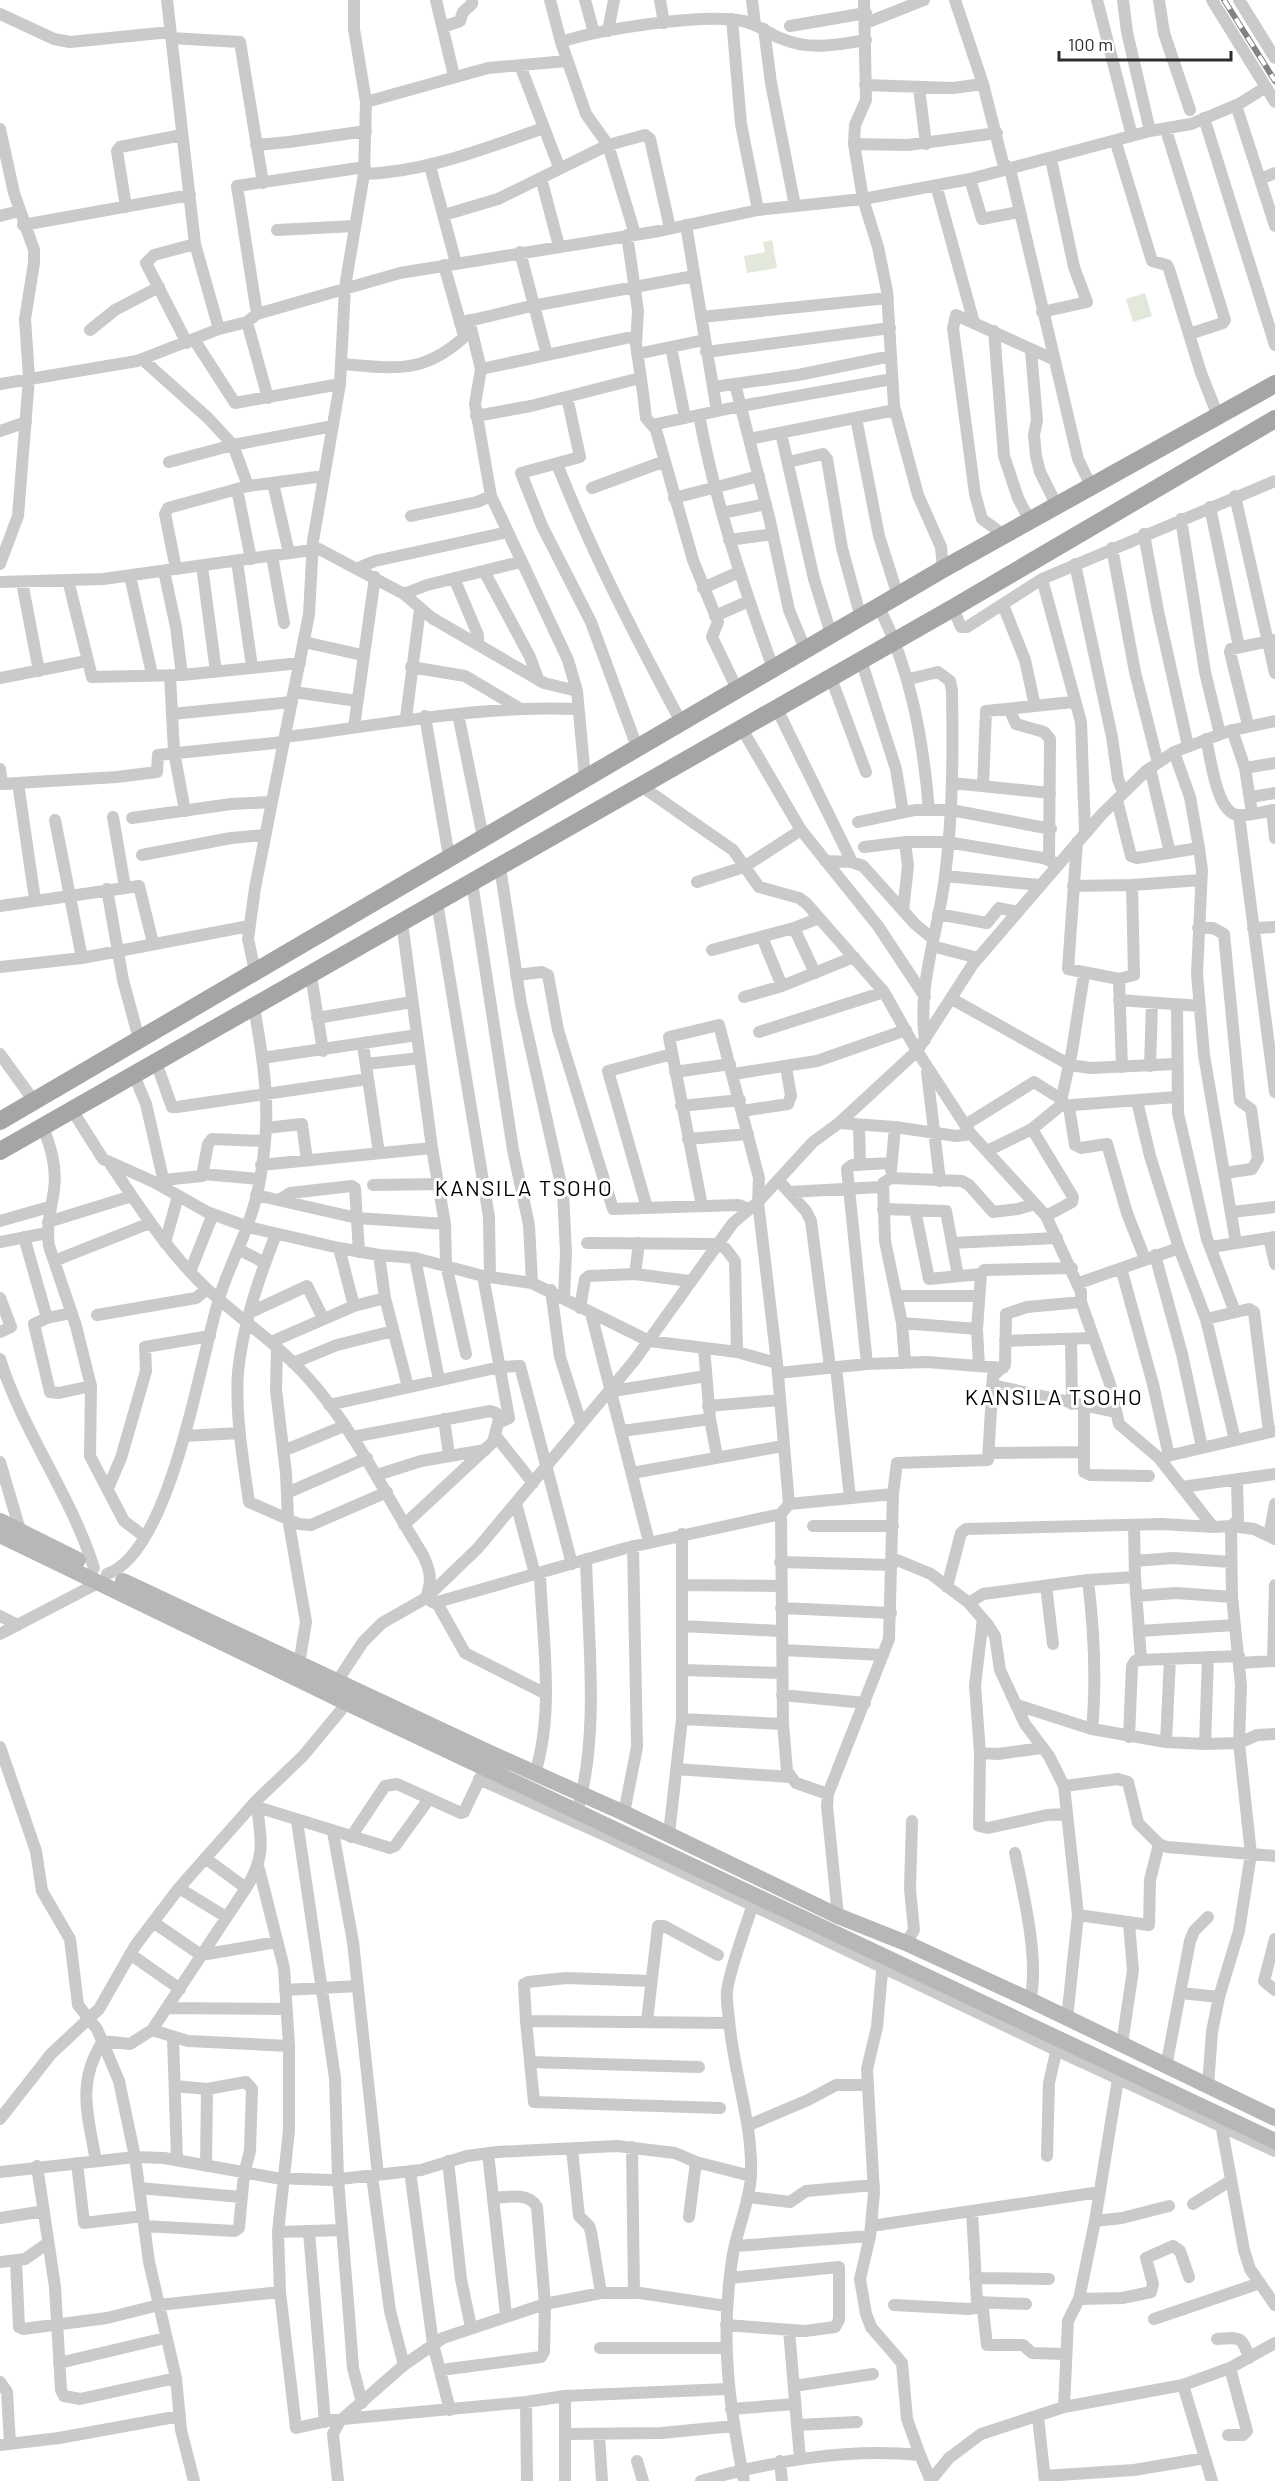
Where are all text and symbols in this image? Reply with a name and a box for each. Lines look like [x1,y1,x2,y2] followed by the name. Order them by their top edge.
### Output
[1059,24,1232,62] scale bar
[1068,33,1113,55] text: 100 m
[435,1174,613,1200] district label: KANSILA TSOHO
[965,1383,1143,1409] district label: KANSILA TSOHO

